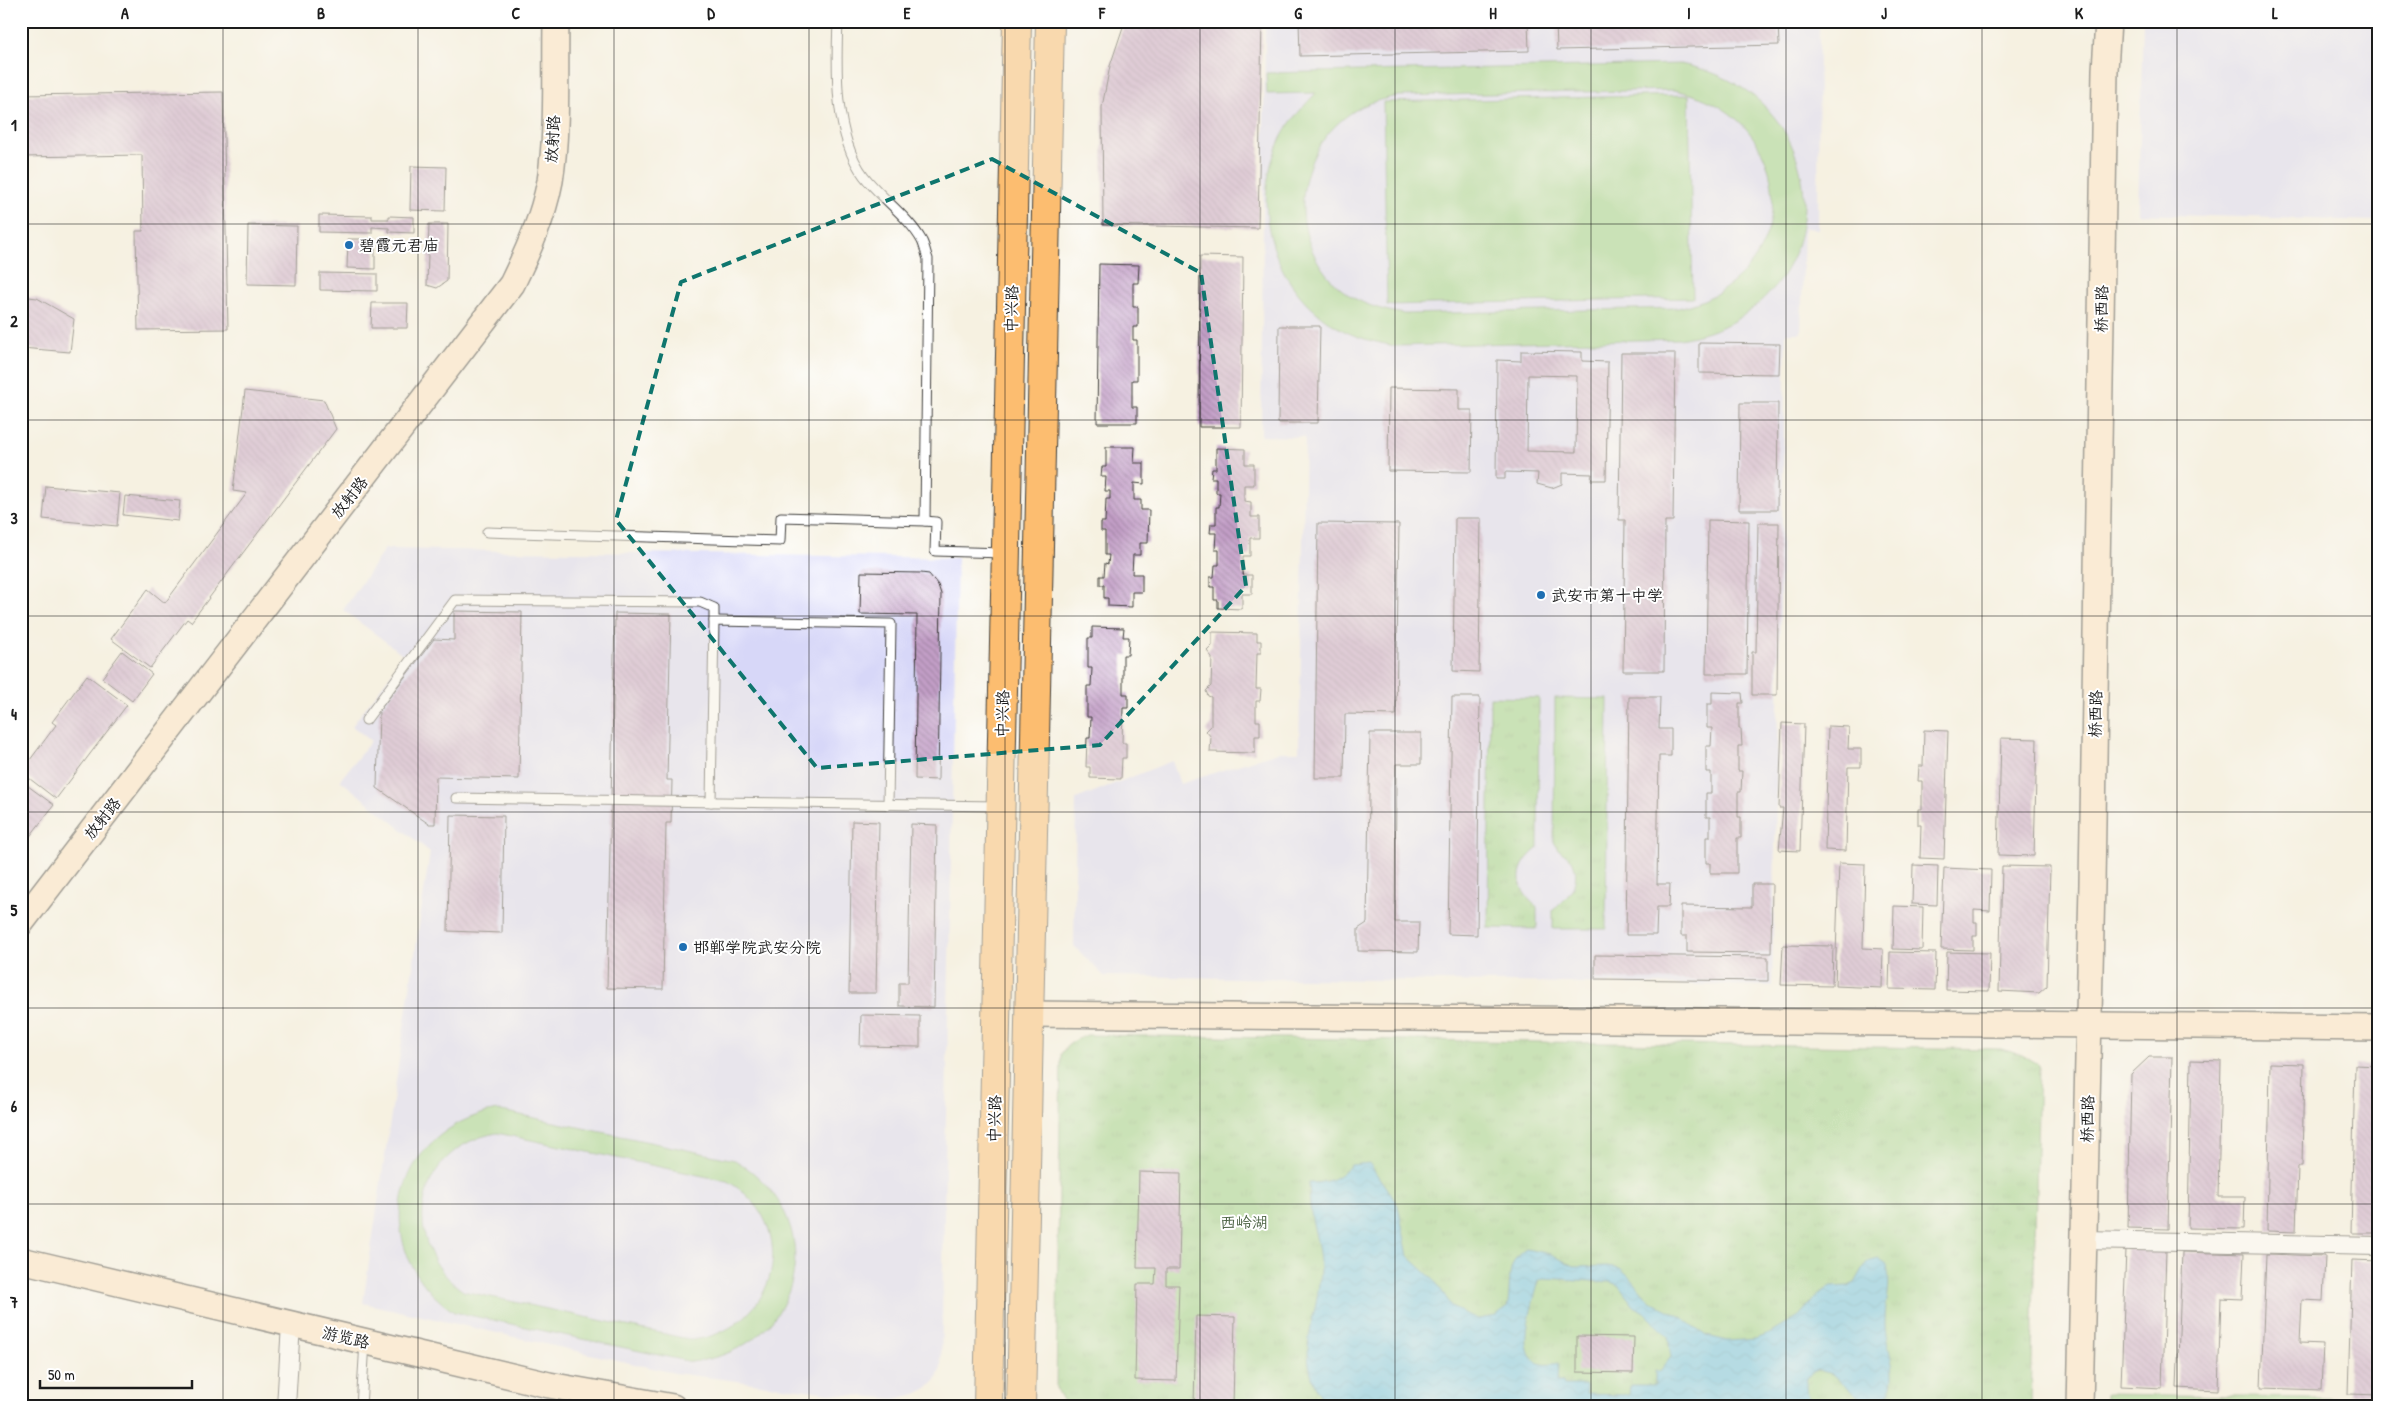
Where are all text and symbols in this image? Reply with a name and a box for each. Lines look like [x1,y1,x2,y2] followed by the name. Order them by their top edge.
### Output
[121,2,129,24] text: A
[317,2,325,24] text: B
[512,2,521,24] text: C
[707,2,715,24] text: D
[903,2,911,24] text: E
[1098,2,1106,24] text: F
[1294,2,1302,24] text: G
[1489,2,1497,24] text: H
[1687,2,1691,24] text: I
[1881,2,1887,24] text: J
[2075,2,2084,24] text: K
[2272,2,2278,24] text: L
[11,114,17,136] text: 1
[540,114,564,164] street label: 放射路
[359,234,439,256] place label: 碧霞元君庙
[343,239,355,251] marker: 碧霞元君庙
[1000,285,1022,333] street label: 中兴路
[2090,285,2112,333] street label: 桥西路
[10,310,18,332] text: 2
[326,471,372,523] street label: 放射路
[10,507,18,529] text: 3
[1551,584,1663,606] place label: 武安市第十中学
[1535,589,1547,601] marker: 武安市第十中学
[991,690,1013,738] street label: 中兴路
[2084,690,2106,738] street label: 桥西路
[11,703,17,725] text: 4
[79,792,125,844] street label: 放射路
[11,899,18,921] text: 5
[693,936,821,958] place label: 邯郸学院武安分院
[677,941,689,953] marker: 邯郸学院武安分院
[11,1095,18,1117] text: 6
[983,1095,1005,1143] street label: 中兴路
[2076,1095,2098,1143] street label: 桥西路
[1220,1211,1268,1233] park label: 西岭湖
[9,1291,18,1313] text: 7
[320,1321,372,1353] street label: 游览路
[40,1358,192,1390] scale bar
[48,1364,75,1385] text: 50 m

